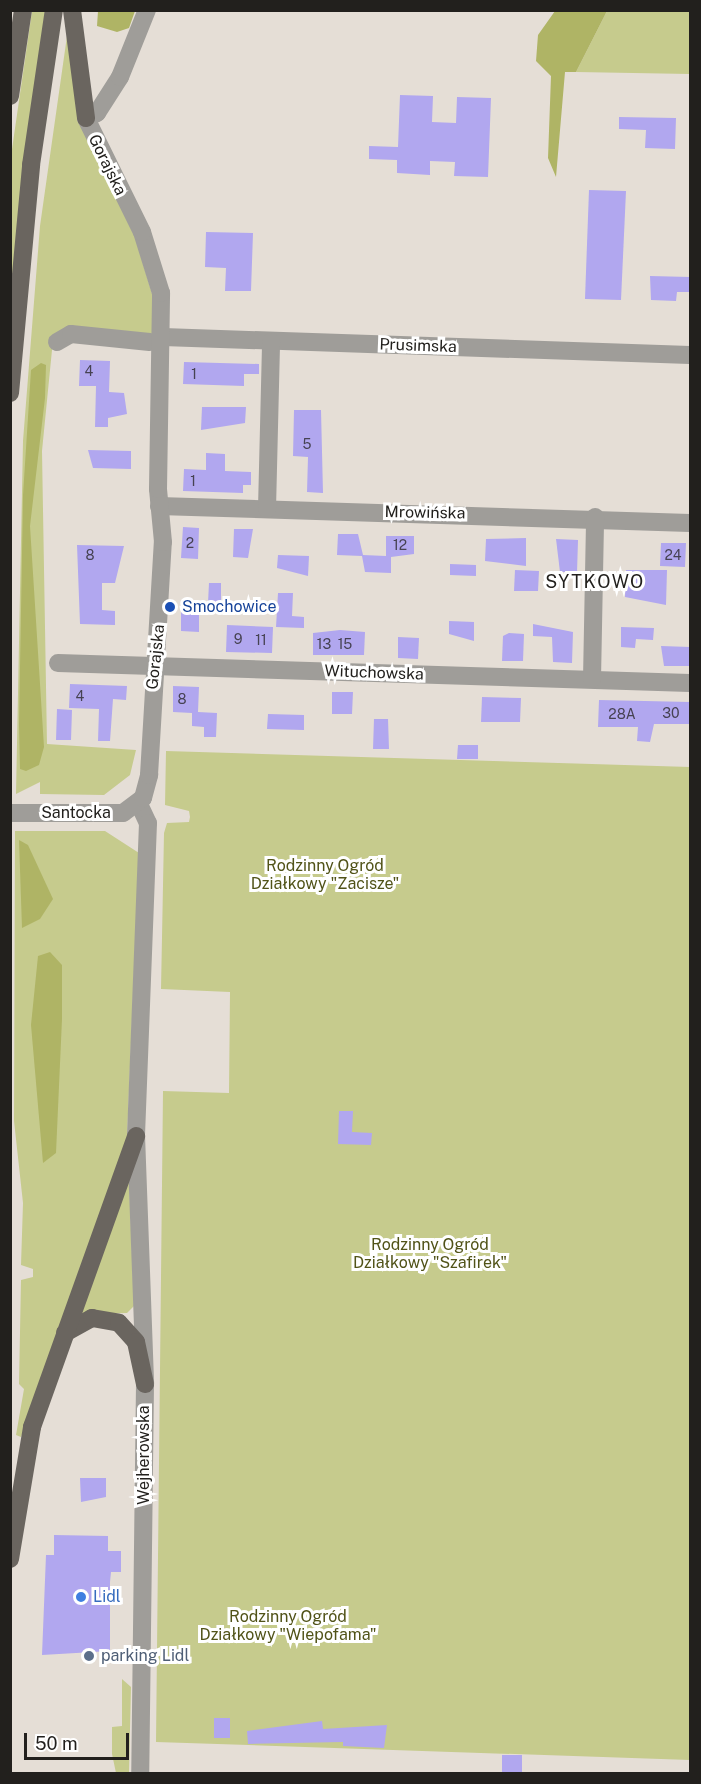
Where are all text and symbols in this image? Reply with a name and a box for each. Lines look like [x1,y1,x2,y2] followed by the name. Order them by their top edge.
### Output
[84,131,130,199] street label: Gorajska
[379,335,457,357] street label: Prusimska
[85,363,93,379] house number: 4
[191,366,197,382] house number: 1
[303,436,311,452] house number: 5
[190,473,196,489] house number: 1
[385,503,465,523] street label: Mrowińska
[186,535,194,551] house number: 2
[393,537,407,553] house number: 12
[85,547,95,563] house number: 8
[664,547,682,563] house number: 24
[545,571,645,593] district label: SYTKOWO
[182,597,277,617] place label: Smochowice
[163,600,177,614] marker: Smochowice
[143,623,169,691] street label: Gorajska
[234,631,242,647] house number: 9
[255,632,267,648] house number: 11
[317,636,331,652] house number: 13
[338,636,352,652] house number: 15
[324,662,424,684] street label: Wituchowska
[76,688,84,704] house number: 4
[177,691,187,707] house number: 8
[662,705,680,721] house number: 30
[608,706,636,722] house number: 28A
[41,803,111,823] street label: Santocka
[251,856,399,894] park label: Rodzinny Ogród Działkowy "Zacisze"
[353,1235,507,1273] park label: Rodzinny Ogród Działkowy "Szafirek"
[134,1405,154,1505] street label: Wejherowska
[93,1587,121,1607] place label: Lidl
[74,1590,88,1604] marker: Lidl
[200,1607,376,1645] park label: Rodzinny Ogród Działkowy "Wiepofama"
[101,1646,189,1666] place label: parking Lidl
[82,1649,96,1663] marker: parking Lidl
[27,1721,132,1759] scale bar
[35,1733,78,1754] text: 50 m

